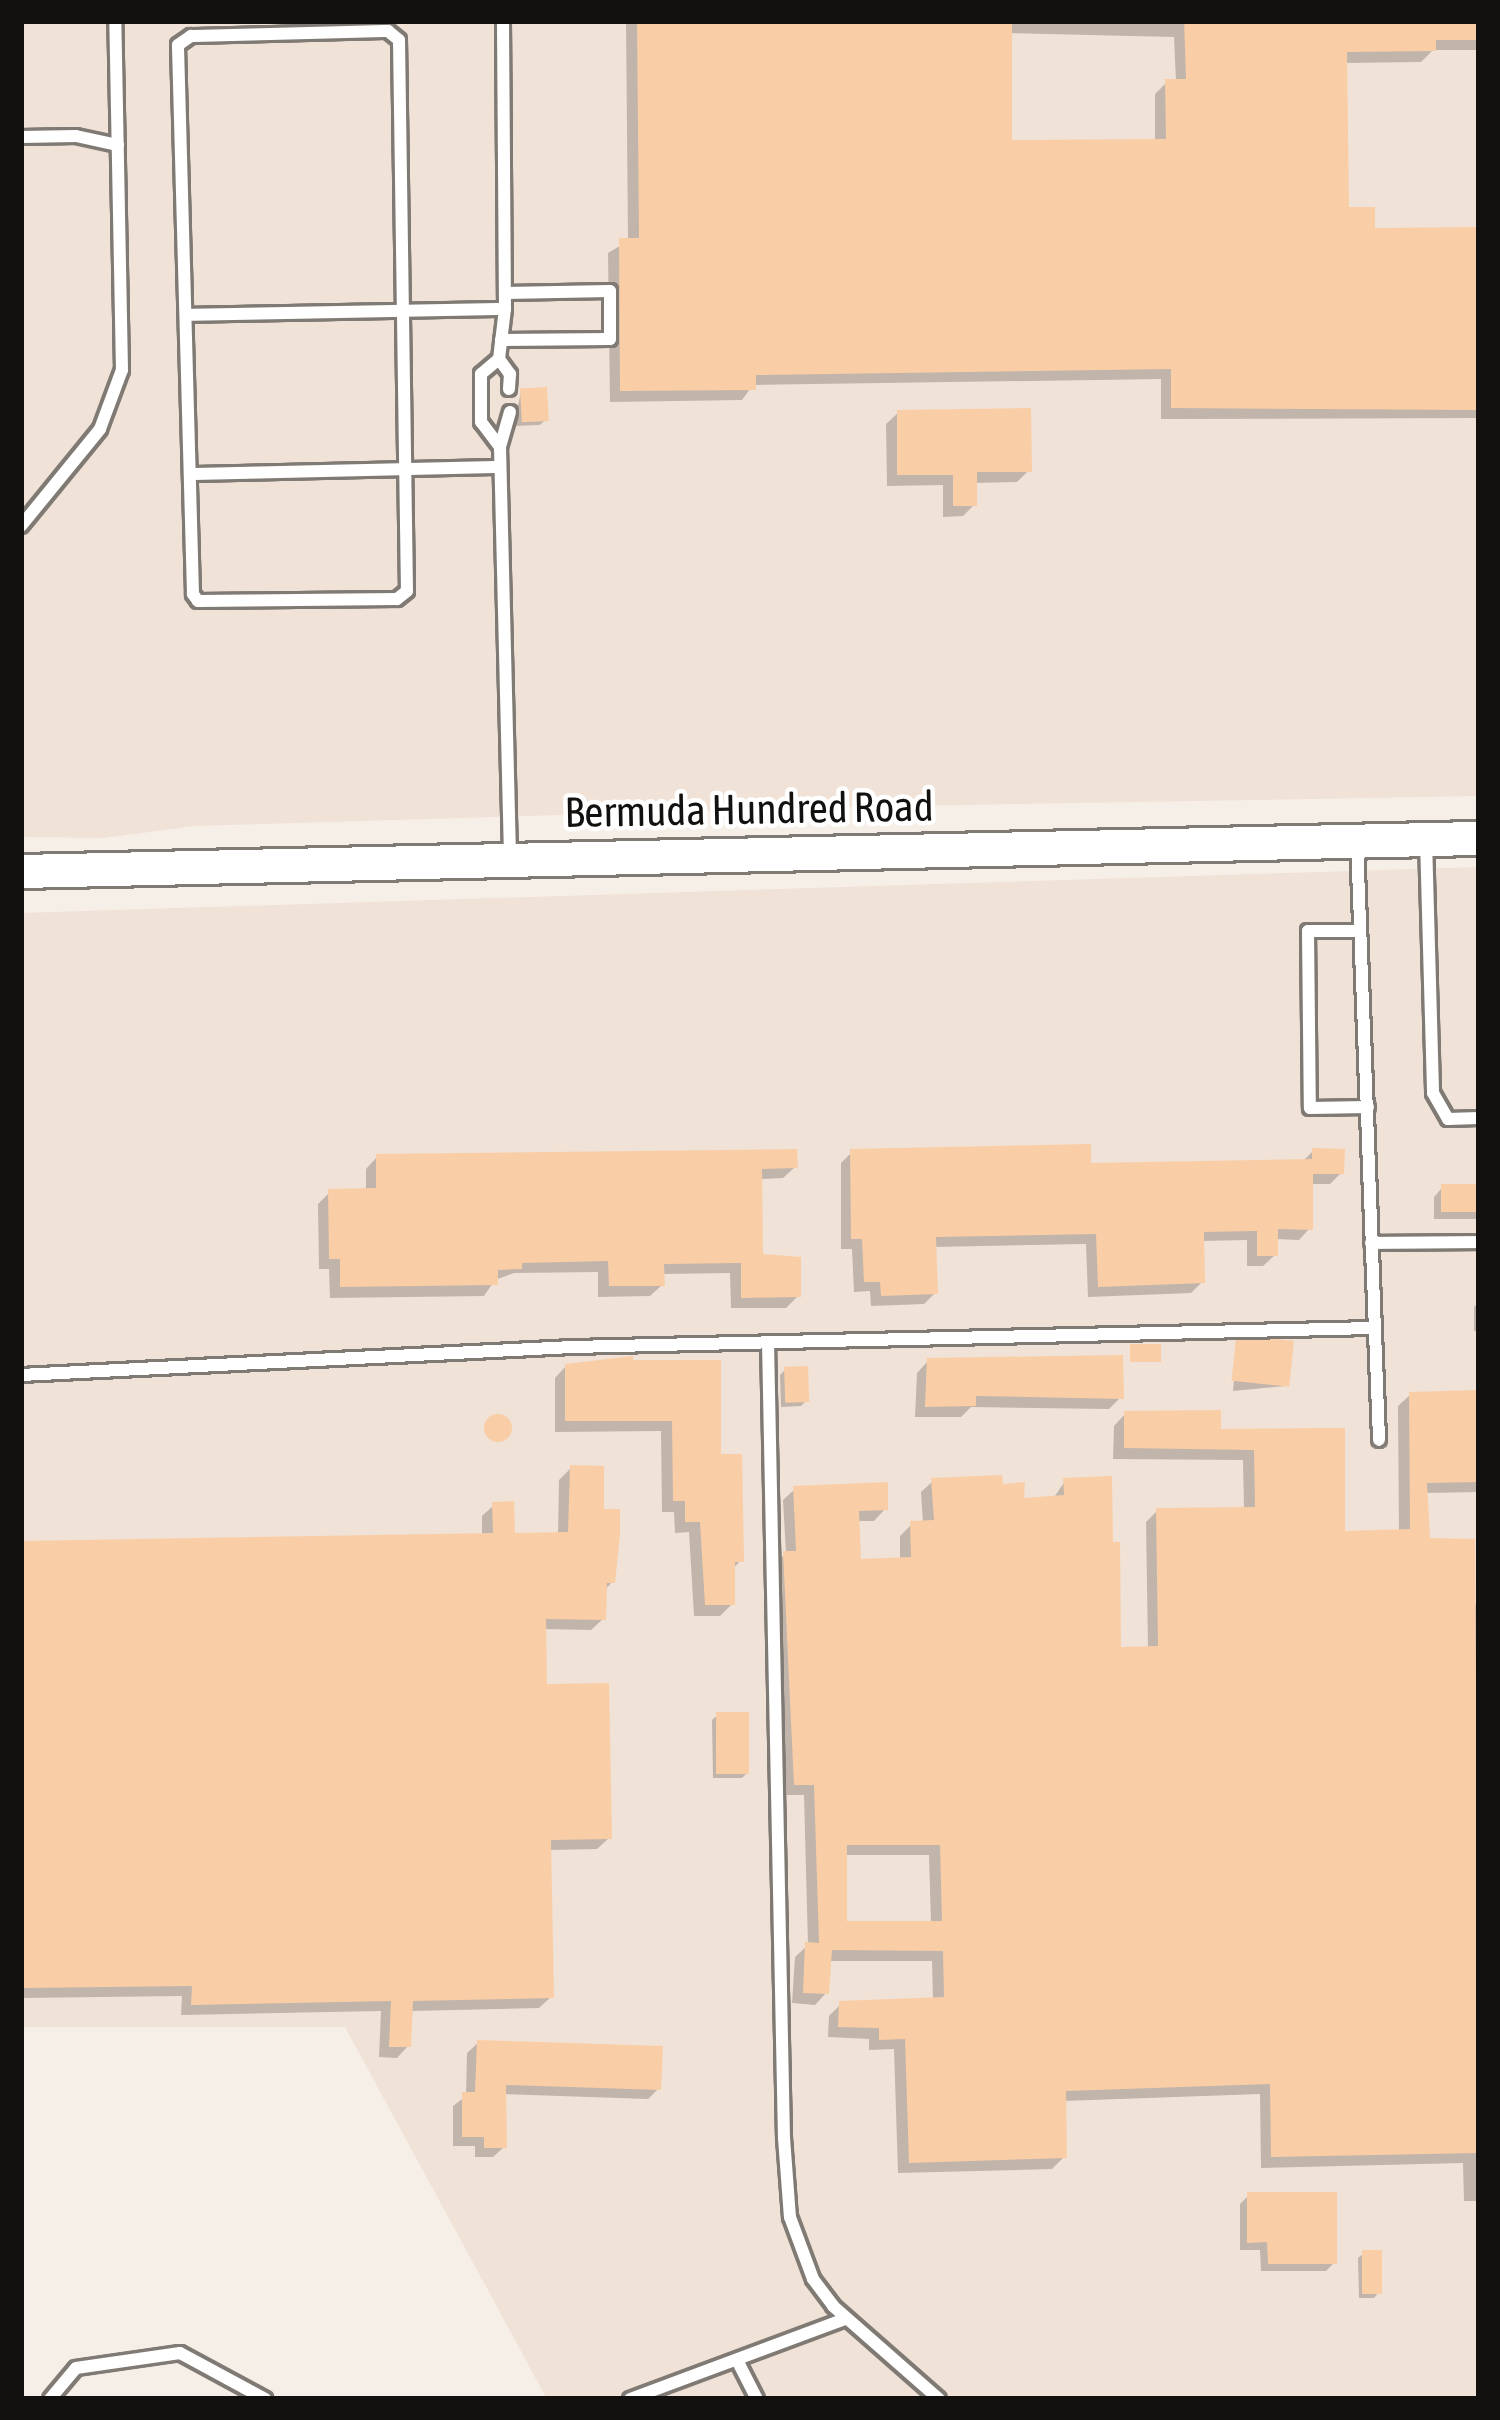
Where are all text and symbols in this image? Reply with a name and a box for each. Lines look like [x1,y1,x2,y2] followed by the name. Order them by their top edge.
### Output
[564,781,934,837] street label: Bermuda Hundred Road

